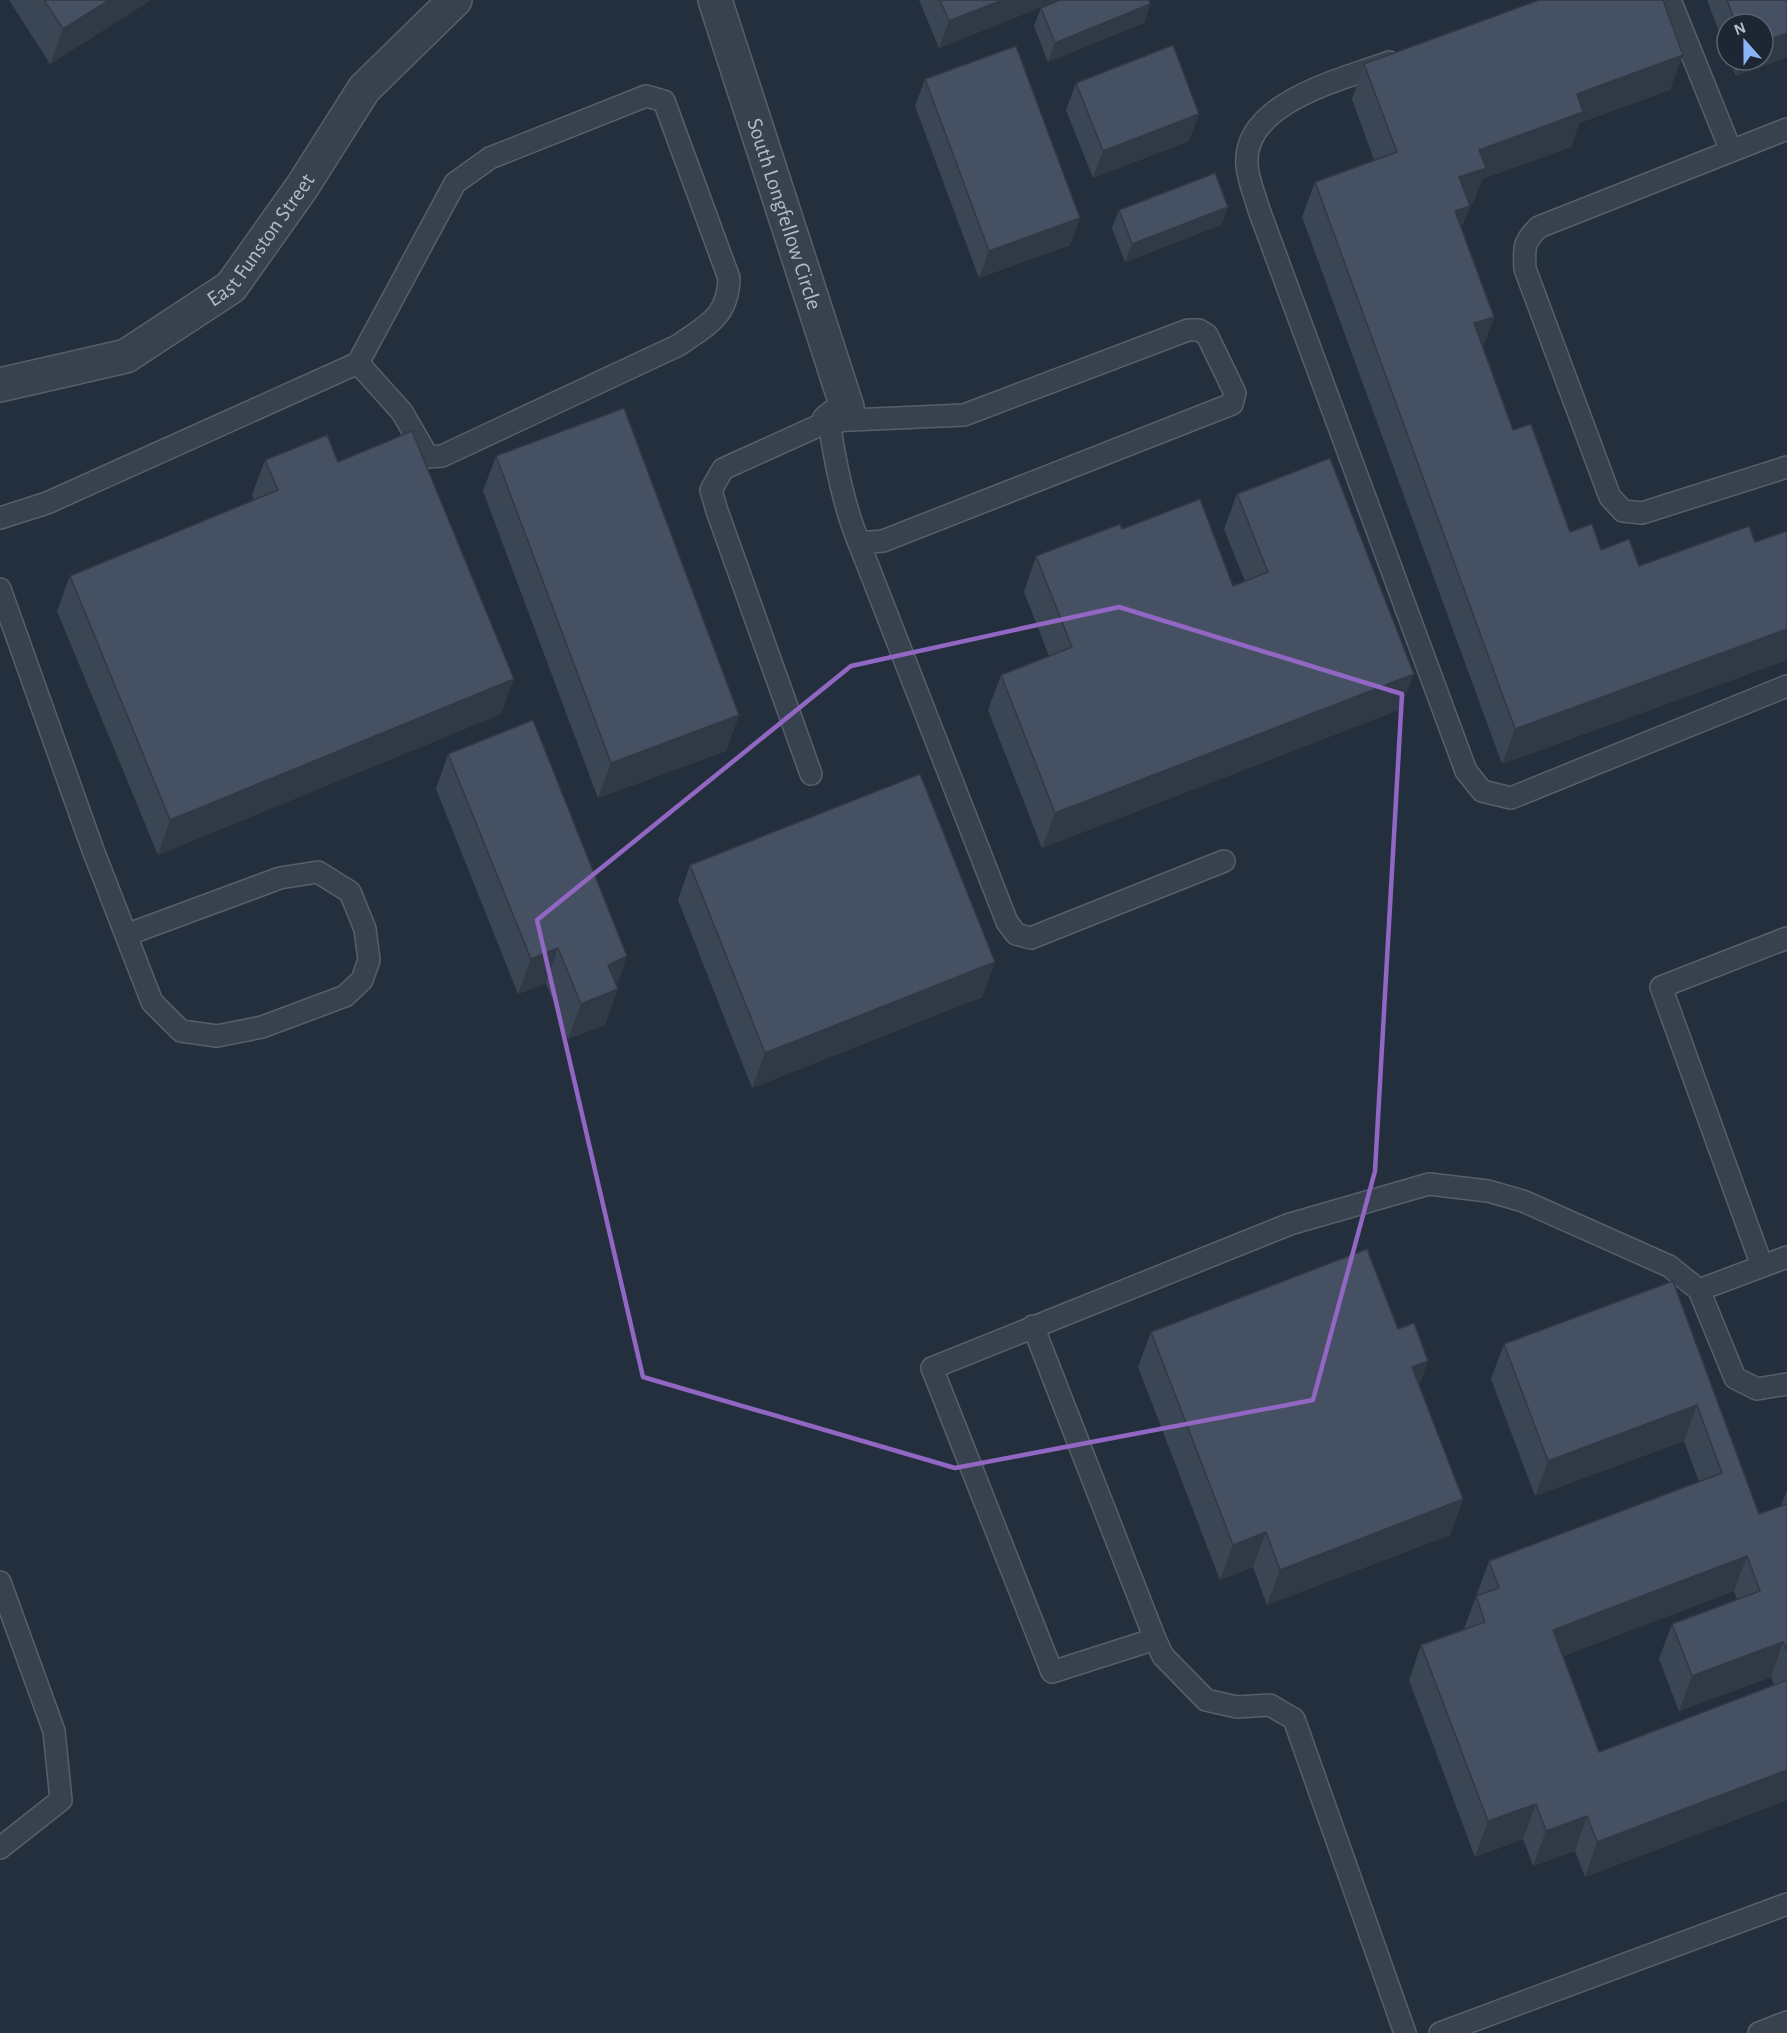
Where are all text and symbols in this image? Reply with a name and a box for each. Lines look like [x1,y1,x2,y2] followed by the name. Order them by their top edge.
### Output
[1715,12,1775,72] north arrow
[1732,19,1748,38] text: N
[743,116,826,312] street label: South Longfellow Circle
[203,170,319,311] street label: East Funston Street

